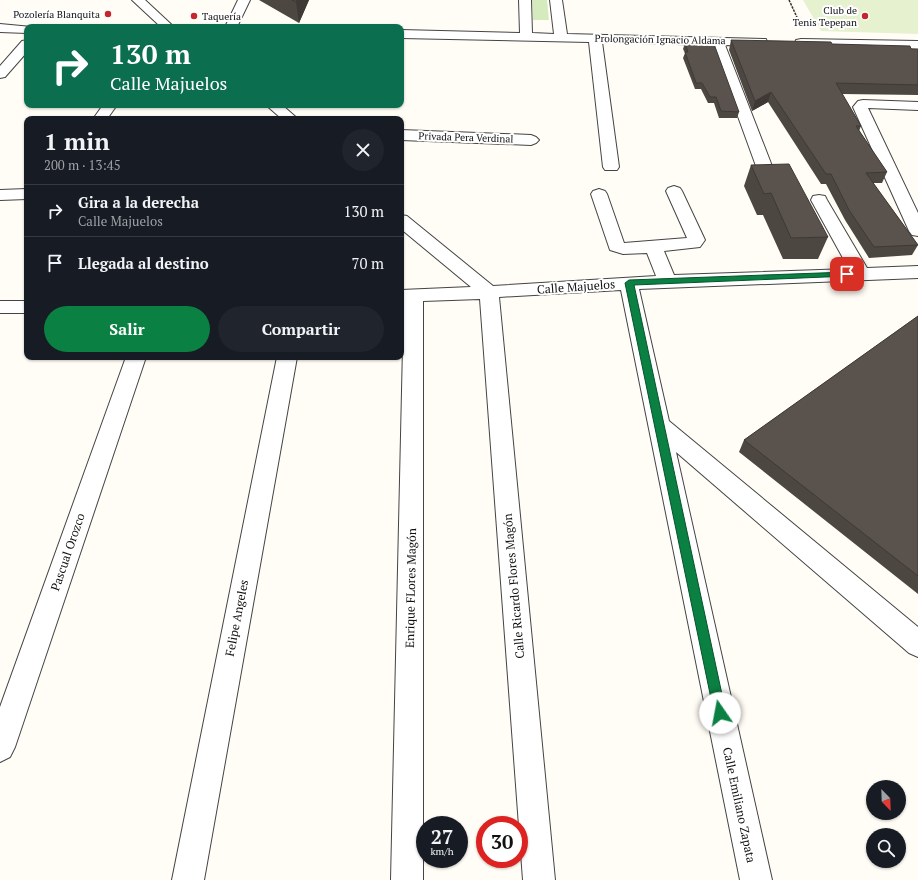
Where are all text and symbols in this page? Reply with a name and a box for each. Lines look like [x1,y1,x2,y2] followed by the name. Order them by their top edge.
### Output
[793,4,857,29] place label: Club de Tenis Tepepan
[13,8,100,21] place label: Pozolería Blanquita
[103,9,113,19] marker: Pozolería Blanquita
[202,10,241,23] place label: Taquería
[189,11,199,21] marker: Taquería
[860,11,870,21] marker: Club de Tenis Tepepan
[594,32,726,47] street label: Prolongación Ignacio Aldama
[110,35,191,72] text: 130 m
[44,40,96,92] icon: right
[110,71,227,95] text: Calle Majuelos
[44,125,110,157] text: 1 min
[342,129,384,171] button: close
[418,129,514,146] street label: Privada Pera Verdinal
[44,156,121,174] text: 200 m · 13:45
[78,192,199,212] text: Gira a la derecha
[44,200,66,222] icon: right
[343,201,384,221] text: 130 m
[78,212,163,230] text: Calle Majuelos
[44,252,66,274] icon: arrive
[78,253,209,273] text: Llegada al destino
[351,253,384,273] text: 70 m
[830,257,864,291] pin
[836,263,858,285] icon: arrive
[536,276,616,297] street label: Calle Majuelos
[44,306,210,352] button: Salir
[218,306,384,352] button: Compartir
[47,511,88,593] street label: Pascual Orozco
[500,513,527,659] street label: Calle Ricardo Flores Magón
[402,528,419,648] street label: Enrique FLores Magón
[222,578,251,658] street label: Felipe Angeles
[699,692,741,734] position arrow
[720,746,759,864] street label: Calle Emiliano Zapata
[866,780,906,820] north arrow
[866,780,906,868] map controls
[476,816,528,868] speed limit sign: 30
[431,823,453,850] text: 27
[866,828,906,868] button: search
[430,845,454,858] text: km/h

